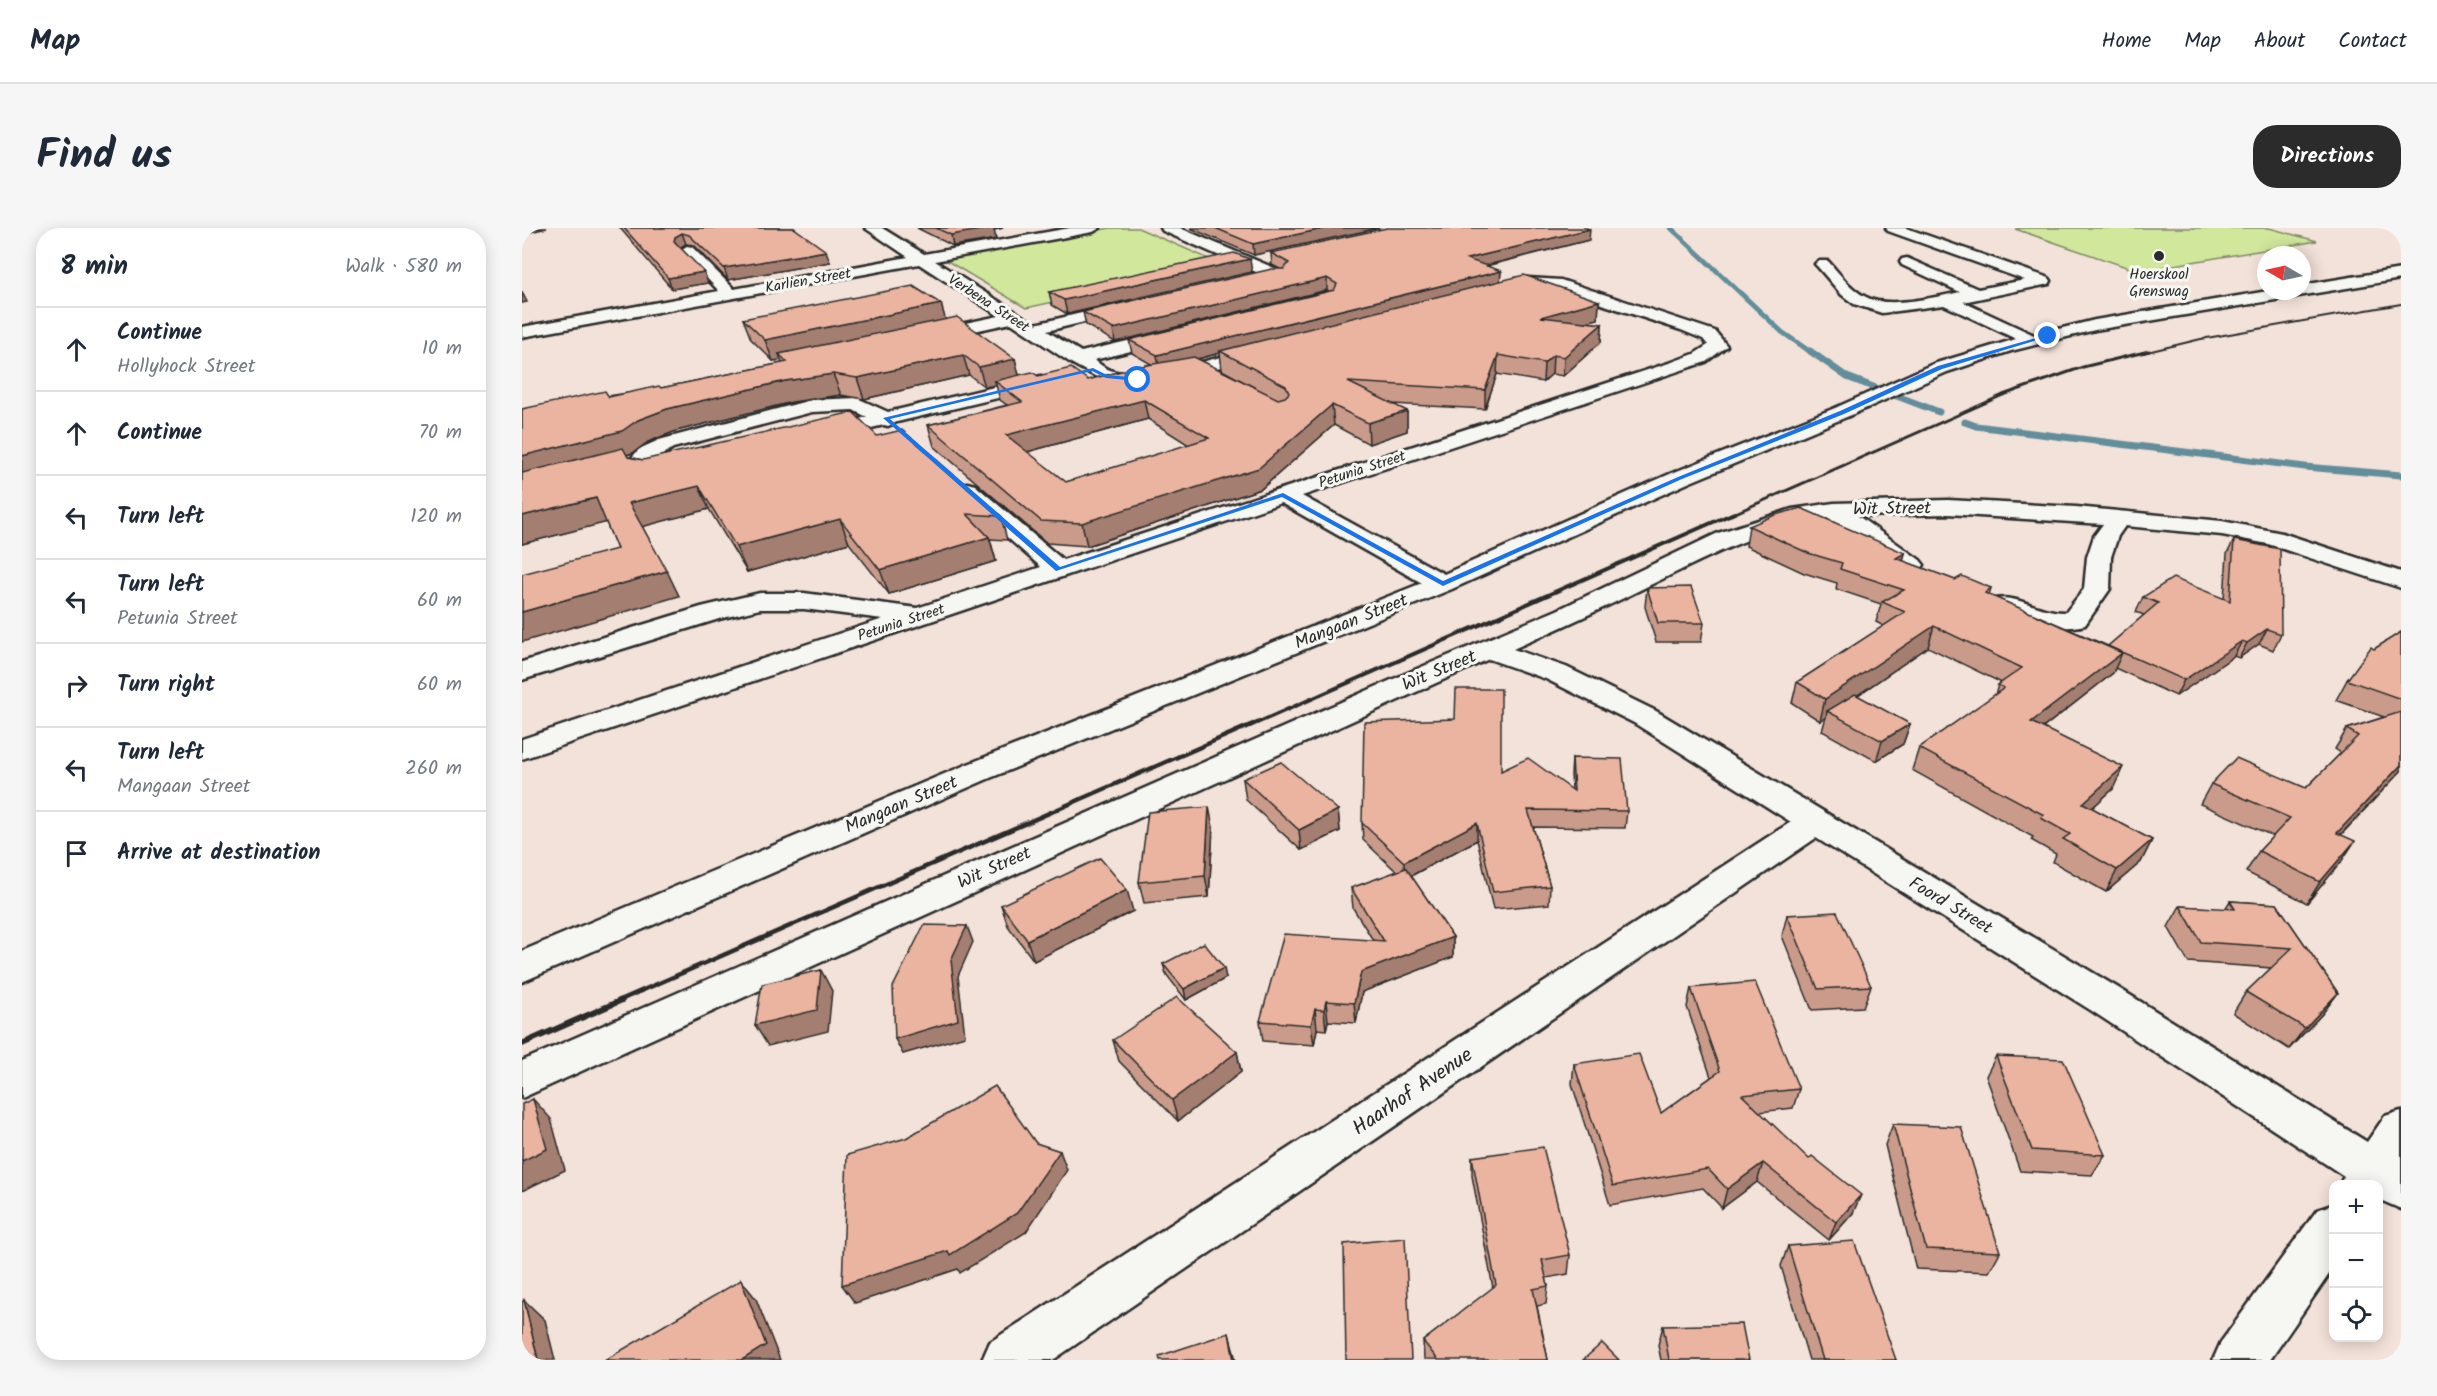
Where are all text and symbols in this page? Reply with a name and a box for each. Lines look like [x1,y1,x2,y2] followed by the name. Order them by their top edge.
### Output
[30,19,81,64] text: Map
[2102,25,2151,58] text: Home
[2184,25,2221,58] text: Map
[2254,25,2305,58] text: About
[2338,25,2407,58] text: Contact
[36,123,172,190] text: Find us
[2253,125,2401,188] button: Directions
[60,246,128,288] text: 8 min
[2257,246,2311,300] north arrow
[2152,249,2166,263] marker: Hoerskool Grenswag
[345,251,462,283] text: Walk · 580 m
[763,262,853,300] street label: Karlien Street
[2129,263,2189,304] place label: Hoerskool Grenswag
[943,268,1034,339] street label: Verbena Street
[117,316,202,351] text: Continue
[2034,322,2060,348] route end
[60,333,93,366] icon: ahead
[422,333,462,365] text: 10 m
[117,351,255,383] text: Hollyhock Street
[1124,366,1150,392] route start
[117,416,202,451] text: Continue
[60,417,93,450] icon: ahead
[419,417,462,449] text: 70 m
[1316,444,1409,495] street label: Petunia Street
[1853,494,1932,525] street label: Wit Street
[117,500,204,535] text: Turn left
[60,501,93,534] icon: left
[410,501,462,533] text: 120 m
[117,568,204,603] text: Turn left
[60,585,93,618] icon: left
[417,585,462,617] text: 60 m
[1290,586,1414,658] street label: Mangaan Street
[855,597,948,648] street label: Petunia Street
[117,603,238,635] text: Petunia Street
[1398,642,1482,700] street label: Wit Street
[117,668,215,703] text: Turn right
[60,669,93,702] icon: right
[417,669,462,701] text: 60 m
[117,736,204,771] text: Turn left
[60,753,93,786] icon: left
[405,753,462,785] text: 260 m
[841,768,963,842] street label: Mangaan Street
[117,771,250,803] text: Mangaan Street
[117,836,320,871] text: Arrive at destination
[60,837,93,870] icon: arrive
[953,839,1037,898] street label: Wit Street
[1903,870,1999,943] street label: Foord Street
[1346,1039,1480,1145] street label: Haarhof Avenue
[2329,1180,2383,1342] map controls
[2329,1180,2383,1234] button: +
[2329,1234,2383,1288] button: −
[2329,1288,2383,1342] button: locate

